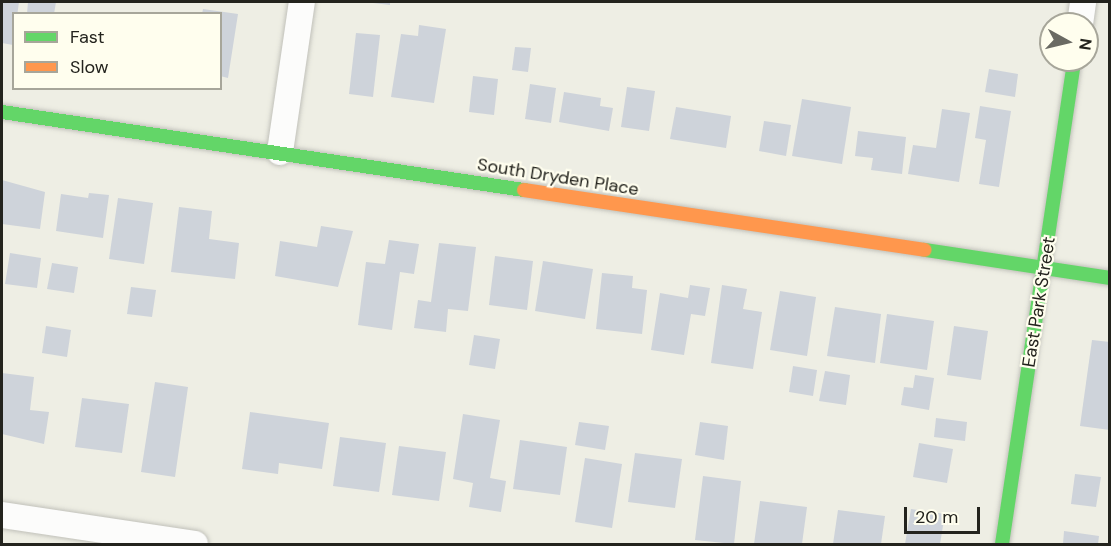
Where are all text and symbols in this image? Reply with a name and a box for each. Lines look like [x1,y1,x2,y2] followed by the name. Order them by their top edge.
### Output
[12,12,222,90] legend
[1039,12,1099,72] north arrow
[70,25,105,49] text: Fast
[1074,37,1097,52] text: N
[70,55,109,79] text: Slow
[476,154,640,200] street label: South Dryden Place
[1018,235,1060,369] street label: East Park Street
[907,495,984,533] scale bar
[915,505,958,529] text: 20 m

